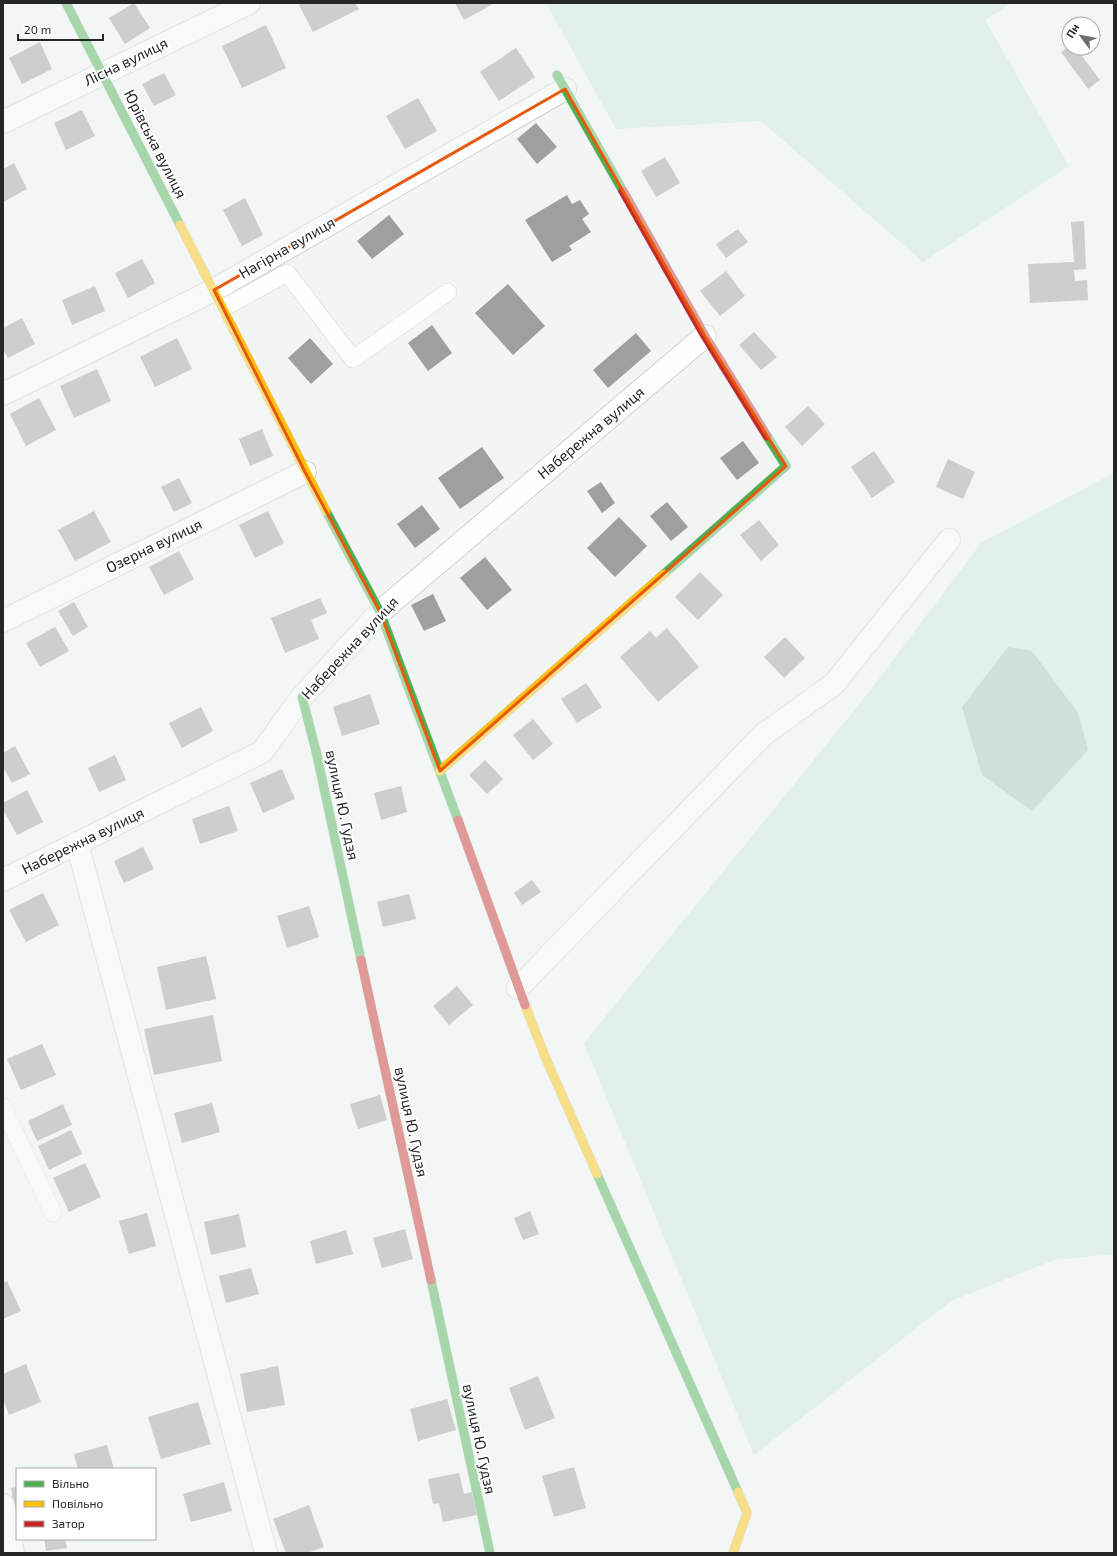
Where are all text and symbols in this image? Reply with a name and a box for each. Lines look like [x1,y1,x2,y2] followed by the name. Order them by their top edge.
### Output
[18,16,103,42] scale bar
[1061,16,1101,56] north arrow
[1063,21,1081,40] text: Пн
[24,22,51,36] text: 20 m
[81,33,171,90] street label: Лісна вулиця
[120,86,191,201] street label: Юрівська вулиця
[235,212,338,283] street label: Нагірна вулиця
[533,382,648,483] street label: Набережна вулиця
[103,514,205,577] street label: Озерна вулиця
[297,592,402,703] street label: Набережна вулиця
[322,748,363,862] street label: вулиця Ю. Гудзя
[18,803,147,878] street label: Набережна вулиця
[391,1065,432,1179] street label: вулиця Ю. Гудзя
[459,1382,500,1496] street label: вулиця Ю. Гудзя
[16,1468,156,1540] legend
[52,1476,89,1490] text: Вільно
[52,1496,103,1510] text: Повільно
[52,1516,85,1530] text: Затор

